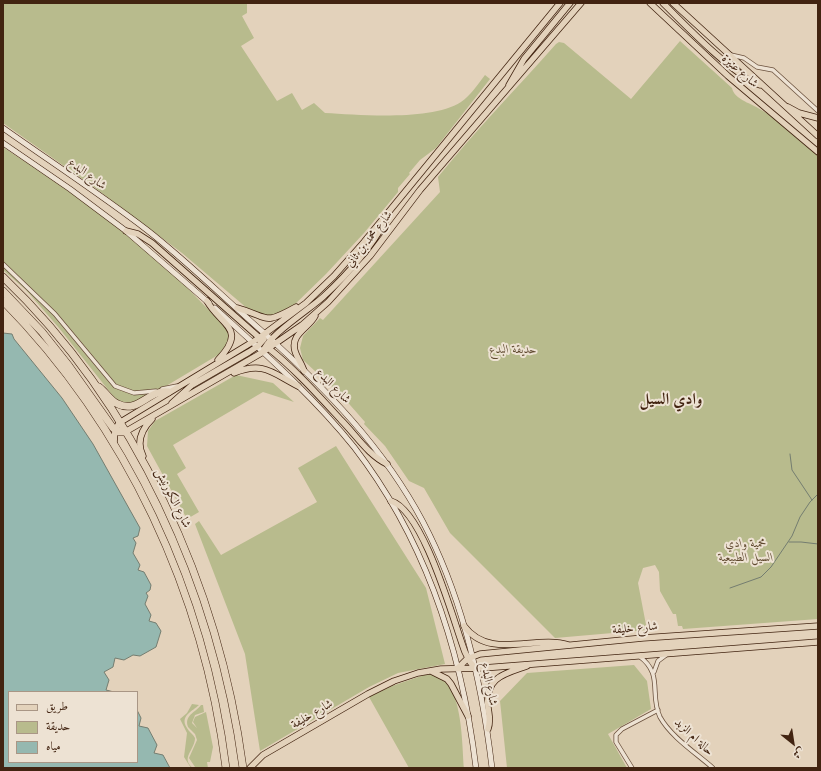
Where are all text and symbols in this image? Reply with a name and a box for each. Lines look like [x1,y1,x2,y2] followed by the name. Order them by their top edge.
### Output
[719,51,761,91] street label: شارع عنيزة
[65,155,109,193] street label: شارع البدع
[343,208,395,270] street label: شارع محمد بن ثاني
[489,343,537,357] park label: حديقة البدع
[312,365,354,407] street label: شارع البدع
[640,389,702,409] district label: وادي السيل
[152,466,194,530] street label: شارع الكورنيش
[719,537,773,565] park label: محمية وادي السيل الطبيعية
[612,619,658,637] street label: شارع خليفة
[477,661,501,707] street label: شارع البدع
[8,691,138,763] legend
[289,696,335,732] street label: شارع خليفة
[46,698,68,713] text: طريق
[671,715,717,759] street label: حالة ام الزبد
[46,718,70,733] text: حديقة
[773,723,813,763] north arrow
[46,738,61,753] text: مياه
[791,745,807,762] text: ش

